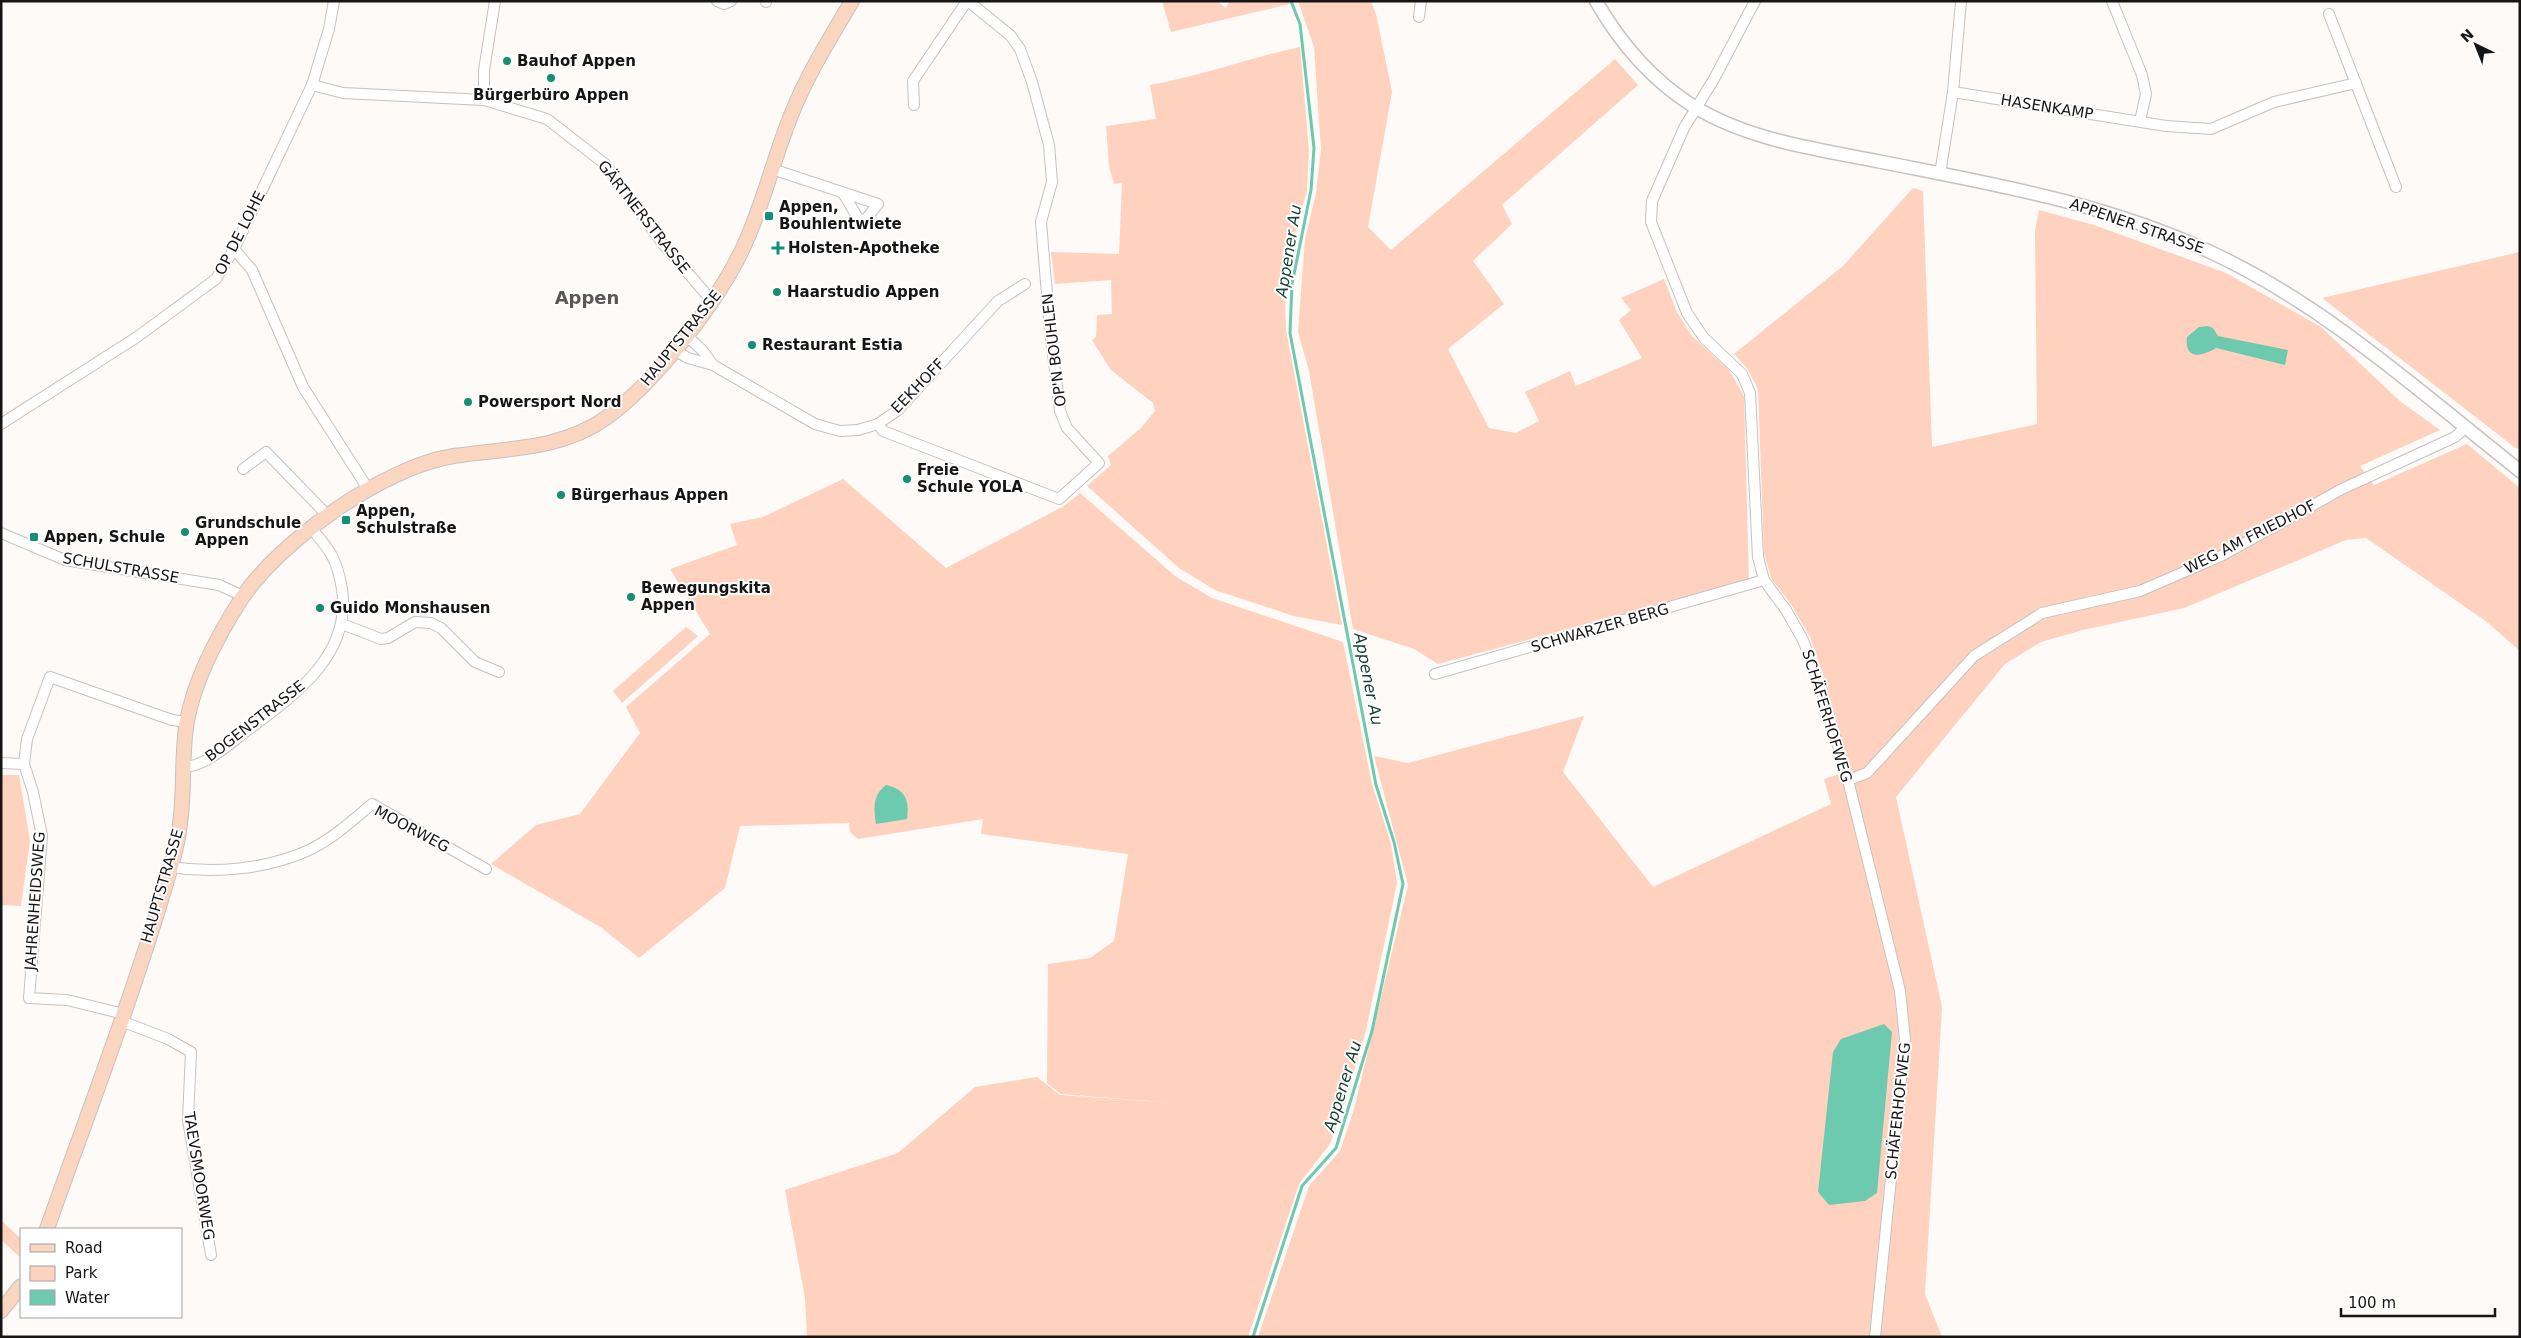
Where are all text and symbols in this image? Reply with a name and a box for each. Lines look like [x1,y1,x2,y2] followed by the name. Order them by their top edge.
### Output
[2451,20,2501,70] north arrow
[2457,26,2477,45] text: N
[517,52,636,70] place label: Bauhof Appen
[501,55,513,67] marker: Bauhof Appen
[545,72,557,84] marker: Bürgerbüro Appen
[473,86,629,104] place label: Bürgerbüro Appen
[1999,91,2095,123] street label: HASENKAMP
[594,156,695,277] street label: GÄRTNERSTRASSE
[211,188,269,278] street label: OP DE LOHE
[2067,195,2207,257] street label: APPENER STRASSE
[779,198,902,233] place label: Appen, Bouhlentwiete
[1272,203,1305,300] water label: Appener Au
[763,210,775,222] marker: Appen, Bouhlentwiete
[788,239,940,257] place label: Holsten-Apotheke
[772,242,784,254] marker: Holsten-Apotheke
[787,283,939,301] place label: Haarstudio Appen
[637,286,725,390] street label: HAUPTSTRASSE
[771,286,783,298] marker: Haarstudio Appen
[555,287,619,308] district label: Appen
[1038,292,1070,408] street label: OP'N BOUHLEN
[762,336,903,354] place label: Restaurant Estia
[746,339,758,351] marker: Restaurant Estia
[888,355,948,417] street label: EEKHOFF
[478,393,621,411] place label: Powersport Nord
[462,396,474,408] marker: Powersport Nord
[917,461,1023,496] place label: Freie Schule YOLA
[901,473,913,485] marker: Freie Schule YOLA
[571,486,728,504] place label: Bürgerhaus Appen
[555,489,567,501] marker: Bürgerhaus Appen
[2181,496,2319,578] street label: WEG AM FRIEDHOF
[356,502,457,537] place label: Appen, Schulstraße
[195,514,301,549] place label: Grundschule Appen
[340,514,352,526] marker: Appen, Schulstraße
[179,526,191,538] marker: Grundschule Appen
[44,528,165,546] place label: Appen, Schule
[28,531,40,543] marker: Appen, Schule
[61,549,181,587] street label: SCHULSTRASSE
[641,579,771,614] place label: Bewegungskita Appen
[625,591,637,603] marker: Bewegungskita Appen
[330,599,491,617] place label: Guido Monshausen
[1529,600,1671,656] street label: SCHWARZER BERG
[314,602,326,614] marker: Guido Monshausen
[1350,630,1387,727] water label: Appener Au
[1798,647,1857,784] street label: SCHÄFERHOFWEG
[202,677,308,765] street label: BOGENSTRASSE
[371,802,453,856] street label: MOORWEG
[137,827,187,945] street label: HAUPTSTRASSE
[21,831,49,972] street label: JAHRENHEIDSWEG
[1319,1038,1365,1135] water label: Appener Au
[1881,1041,1914,1180] street label: SCHÄFERHOFWEG
[180,1109,218,1242] street label: TAEVSMOORWEG
[20,1228,182,1318] legend
[65,1239,103,1257] text: Road
[65,1264,98,1282] text: Park
[2341,1286,2495,1318] scale bar
[65,1289,110,1307] text: Water
[2348,1294,2396,1312] text: 100 m

